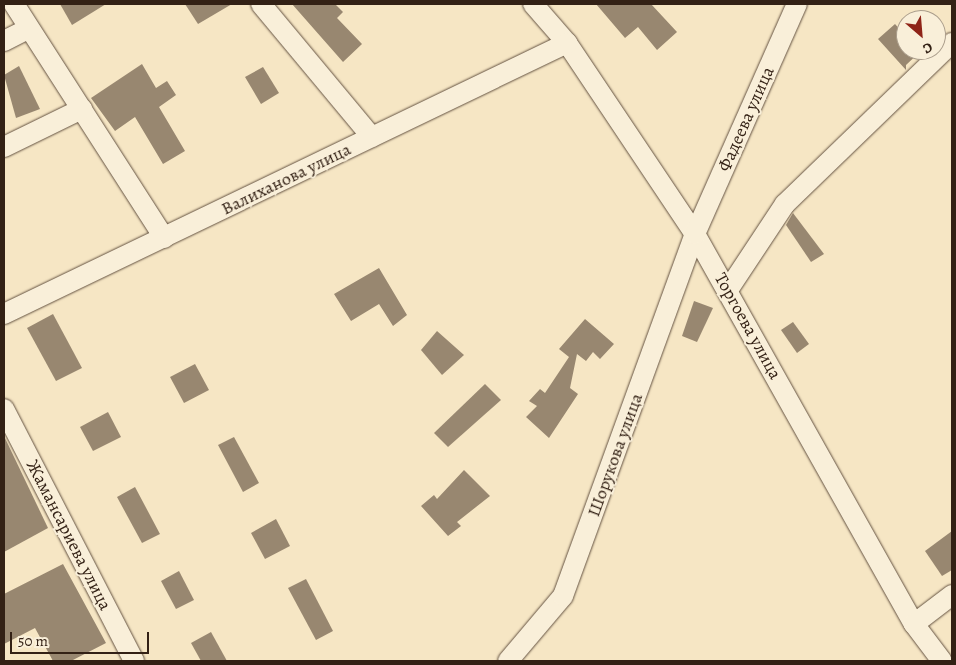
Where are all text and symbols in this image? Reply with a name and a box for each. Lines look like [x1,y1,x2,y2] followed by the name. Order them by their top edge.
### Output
[896,10,946,60] north arrow
[919,37,936,58] text: С
[713,63,779,175] street label: Фадеева улица
[218,138,354,220] street label: Валиханова улица
[710,269,786,383] street label: Торгоева улица
[583,390,647,520] street label: Шорукова улица
[22,456,116,614] street label: Жамансариева улица
[12,622,151,654] scale bar
[18,631,48,651] text: 50 m

